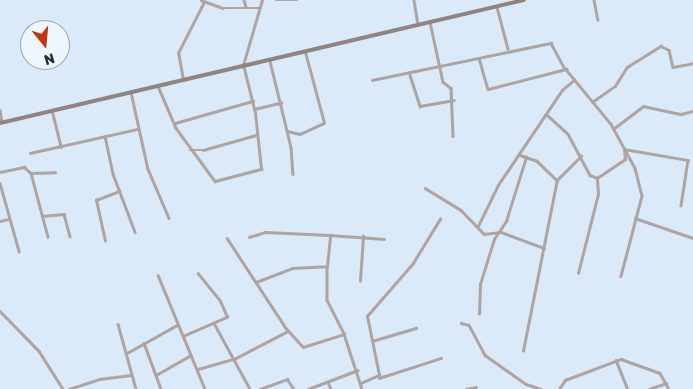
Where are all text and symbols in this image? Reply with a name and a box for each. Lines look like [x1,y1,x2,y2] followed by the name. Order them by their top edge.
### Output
[20,20,70,70] north arrow
[42,49,57,68] text: N

